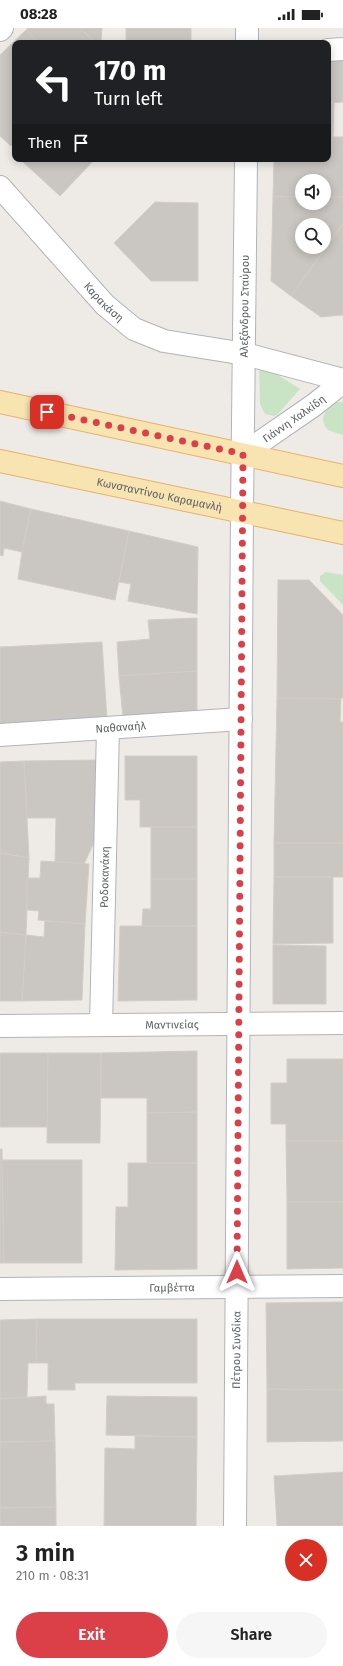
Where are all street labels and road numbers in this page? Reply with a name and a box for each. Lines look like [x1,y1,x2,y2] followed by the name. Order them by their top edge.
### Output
[238,255,252,358] street label: Αλεξάνδρου Σταύρου
[81,280,126,325] street label: Καρακάση
[260,392,328,445] street label: Γιάννη Χαλκίδη
[95,475,223,514] street label: Κωνσταντίνου Καραμανλή
[95,719,147,736] street label: Ναθαναήλ
[98,846,112,908] street label: Ροδοκανάκη
[145,1018,199,1032] street label: Μαντινείας
[149,1281,195,1295] street label: Γαμβέττα
[230,1310,243,1389] street label: Πέτρου Συνδίκα

